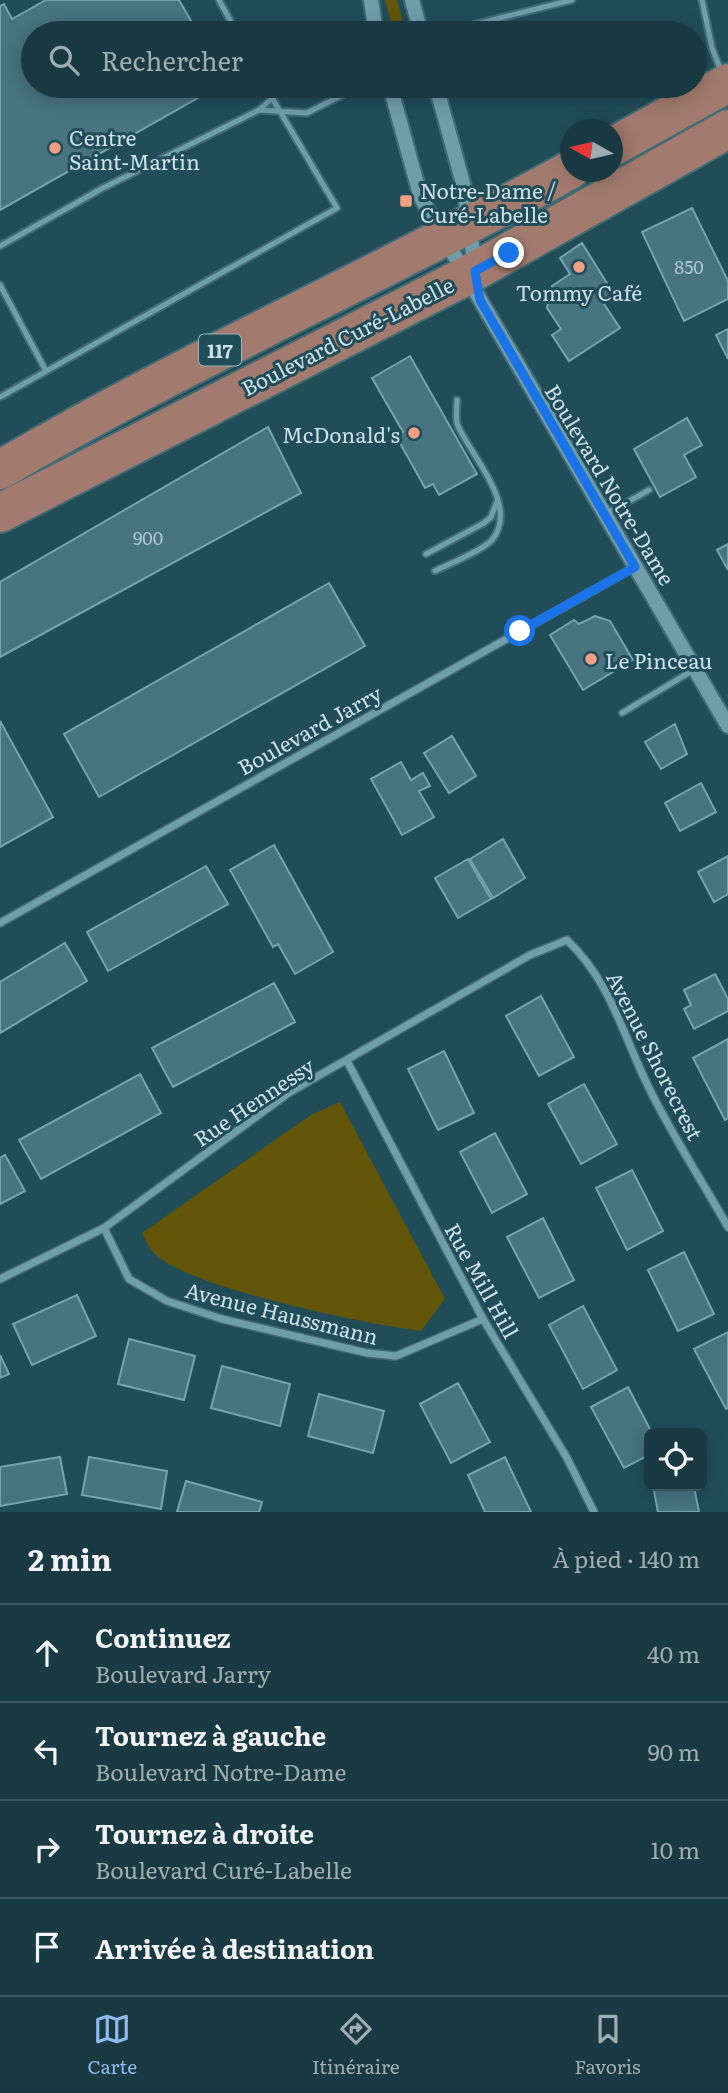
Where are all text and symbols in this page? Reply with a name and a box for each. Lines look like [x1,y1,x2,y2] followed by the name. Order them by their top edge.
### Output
[21,21,707,98] search box
[101,40,243,79] text: Rechercher
[45,41,83,79] icon: search
[560,119,623,182] north arrow
[69,121,200,176] place label: Centre Saint-Martin
[47,140,63,156] marker: Centre Saint-Martin
[420,174,556,229] place label: Notre-Dame / Curé-Labelle
[398,193,414,209] marker: Notre-Dame / Curé-Labelle
[493,237,524,268] route end
[674,253,704,280] house number: 850
[571,259,587,275] marker: Tommy Café
[235,268,459,402] street label: Boulevard Curé-Labelle
[516,276,642,307] place label: Tommy Café
[199,334,241,366] road number: 117
[539,378,683,591] street label: Boulevard Notre-Dame
[282,418,400,449] place label: McDonald's
[406,425,422,441] marker: McDonald's
[133,524,163,551] house number: 900
[504,615,535,646] route start
[605,644,712,675] place label: Le Pinceau
[583,651,599,667] marker: Le Pinceau
[231,676,388,782] street label: Boulevard Jarry
[600,965,712,1145] street label: Avenue Shorecrest
[186,1049,320,1153] street label: Rue Hennessy
[439,1217,527,1343] street label: Rue Mill Hill
[182,1273,382,1351] street label: Avenue Haussmann
[644,1428,707,1491] map controls
[644,1428,707,1491] button: locate
[28,1536,112,1580] text: 2 min
[552,1541,700,1575] text: À pied · 140 m
[95,1617,231,1656] text: Continuez
[28,1634,66,1672] icon: ahead
[647,1636,700,1670] text: 40 m
[95,1656,271,1690] text: Boulevard Jarry
[95,1715,326,1754] text: Tournez à gauche
[28,1732,66,1770] icon: left
[648,1734,700,1768] text: 90 m
[95,1754,347,1788] text: Boulevard Notre-Dame
[95,1813,314,1852] text: Tournez à droite
[28,1830,66,1868] icon: right
[650,1832,700,1866] text: 10 m
[95,1852,352,1886] text: Boulevard Curé-Labelle
[28,1928,66,1966] icon: arrive
[95,1928,374,1967] text: Arrivée à destination
[87,2010,137,2080] tab: Carte
[312,2010,400,2080] tab: Itinéraire
[575,2010,641,2080] tab: Favoris

